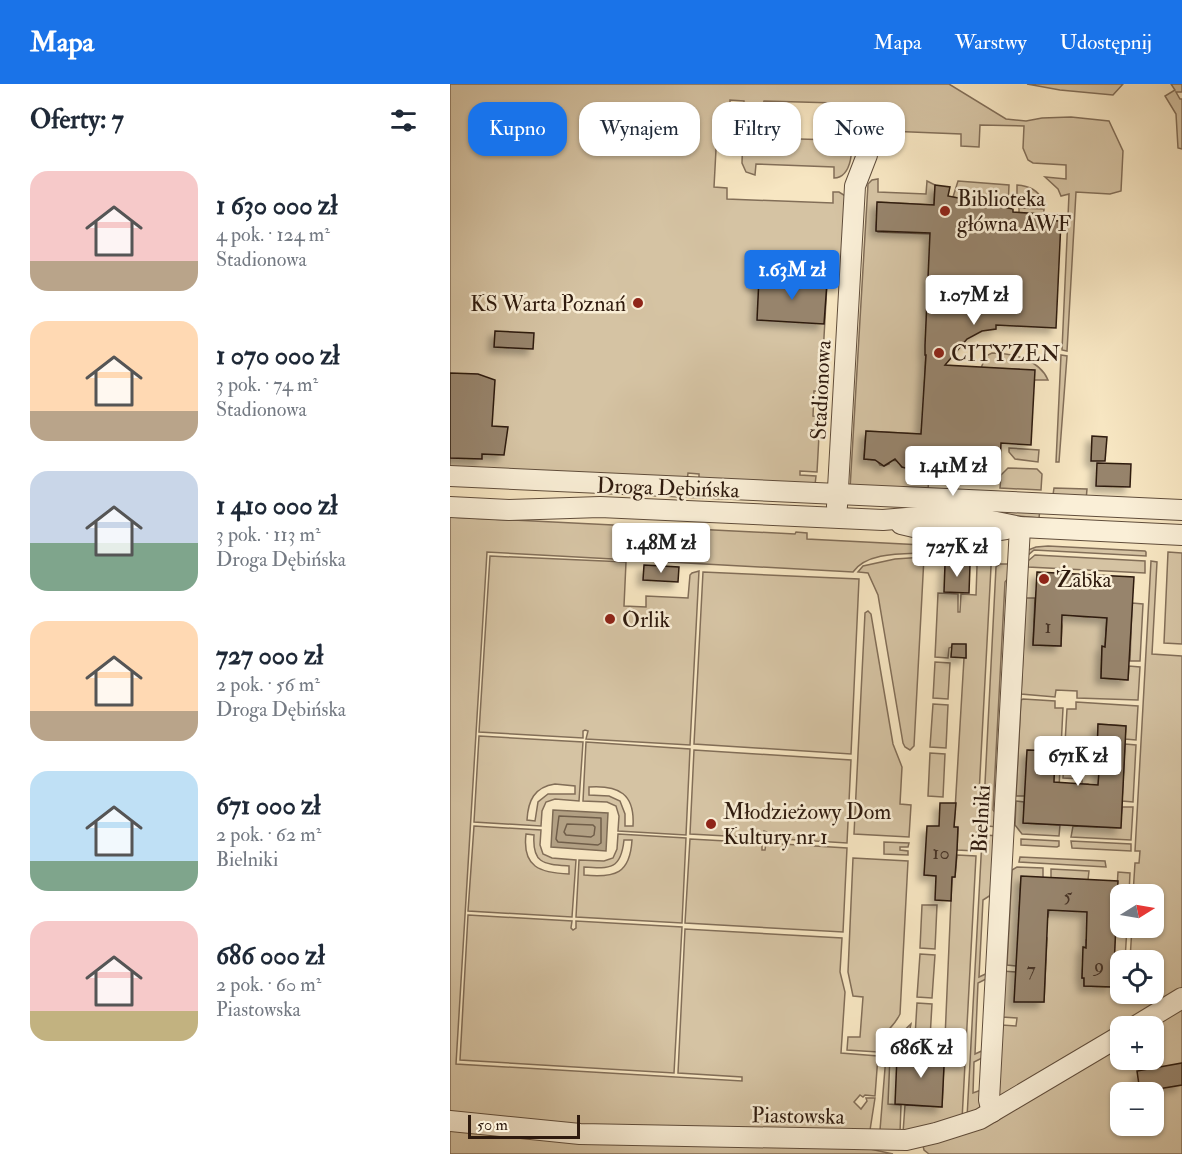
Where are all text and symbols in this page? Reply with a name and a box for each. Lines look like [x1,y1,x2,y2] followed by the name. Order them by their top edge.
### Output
[30,25,94,60] text: Mapa
[874,29,922,56] text: Mapa
[955,29,1027,56] text: Warstwy
[1060,29,1152,56] text: Udostępnij
[468,102,567,156] chip: Kupno
[579,102,700,156] chip: Wynajem
[712,102,801,156] chip: Filtry
[813,102,905,156] chip: Nowe
[30,104,124,136] text: Oferty: 7
[387,104,420,137] icon: filters
[957,185,1071,238] place label: Biblioteka główna AWF
[216,190,337,222] text: 1 630 000 zł
[78,195,150,267] icon: home
[938,204,952,218] marker: Biblioteka główna AWF
[216,222,330,247] text: 4 pok. · 124 m²
[216,247,307,272] text: Stadionowa
[730,250,854,301] pin: 1.63M zł
[758,257,826,282] text: 1.63M zł
[912,275,1036,326] pin: 1.07M zł
[940,282,1008,307] text: 1.07M zł
[470,290,626,318] place label: KS Warta Poznań
[631,296,645,310] marker: KS Warta Poznań
[804,339,838,441] street label: Stadionowa
[216,340,339,372] text: 1 070 000 zł
[951,340,1060,368] place label: CITYZEN
[78,345,150,417] icon: home
[932,346,946,360] marker: CITYZEN
[216,372,318,397] text: 3 pok. · 74 m²
[216,397,307,422] text: Stadionowa
[891,446,1015,497] pin: 1.41M zł
[919,453,987,478] text: 1.41M zł
[596,472,741,505] street label: Droga Dębińska
[216,490,337,522] text: 1 410 000 zł
[78,495,150,567] icon: home
[216,522,321,547] text: 3 pok. · 113 m²
[599,523,723,574] pin: 1.48M zł
[902,527,1012,578] pin: 727K zł
[626,530,696,555] text: 1.48M zł
[926,534,988,559] text: 727K zł
[216,547,346,572] text: Droga Dębińska
[1056,565,1113,594] place label: Żabka
[1037,572,1051,586] marker: Żabka
[622,606,671,634] place label: Orlik
[603,612,617,626] marker: Orlik
[1044,614,1052,639] house number: 1
[216,640,323,672] text: 727 000 zł
[78,645,150,717] icon: home
[216,672,320,697] text: 2 pok. · 56 m²
[216,697,346,722] text: Droga Dębińska
[1023,736,1133,787] pin: 671K zł
[1048,743,1108,768] text: 671K zł
[965,784,997,854] street label: Bielniki
[216,790,321,822] text: 671 000 zł
[78,795,150,867] icon: home
[723,798,891,851] place label: Młodzieżowy Dom Kultury nr 1
[704,817,718,831] marker: Młodzieżowy Dom Kultury nr 1
[216,822,321,847] text: 2 pok. · 62 m²
[932,840,950,865] house number: 10
[216,847,278,872] text: Bielniki
[1064,883,1073,908] house number: 5
[1110,884,1164,938] north arrow
[1110,884,1164,1136] map controls
[216,940,325,972] text: 686 000 zł
[78,945,150,1017] icon: home
[1110,950,1164,1004] button: locate
[1092,953,1104,978] house number: 9
[1026,957,1036,982] house number: 7
[216,972,322,997] text: 2 pok. · 60 m²
[216,997,301,1022] text: Piastowska
[1110,1016,1164,1070] button: +
[866,1028,976,1079] pin: 686K zł
[890,1035,952,1060] text: 686K zł
[1110,1082,1164,1136] button: −
[751,1101,846,1131] street label: Piastowska
[468,1112,580,1140] scale bar
[477,1115,508,1135] text: 50 m

